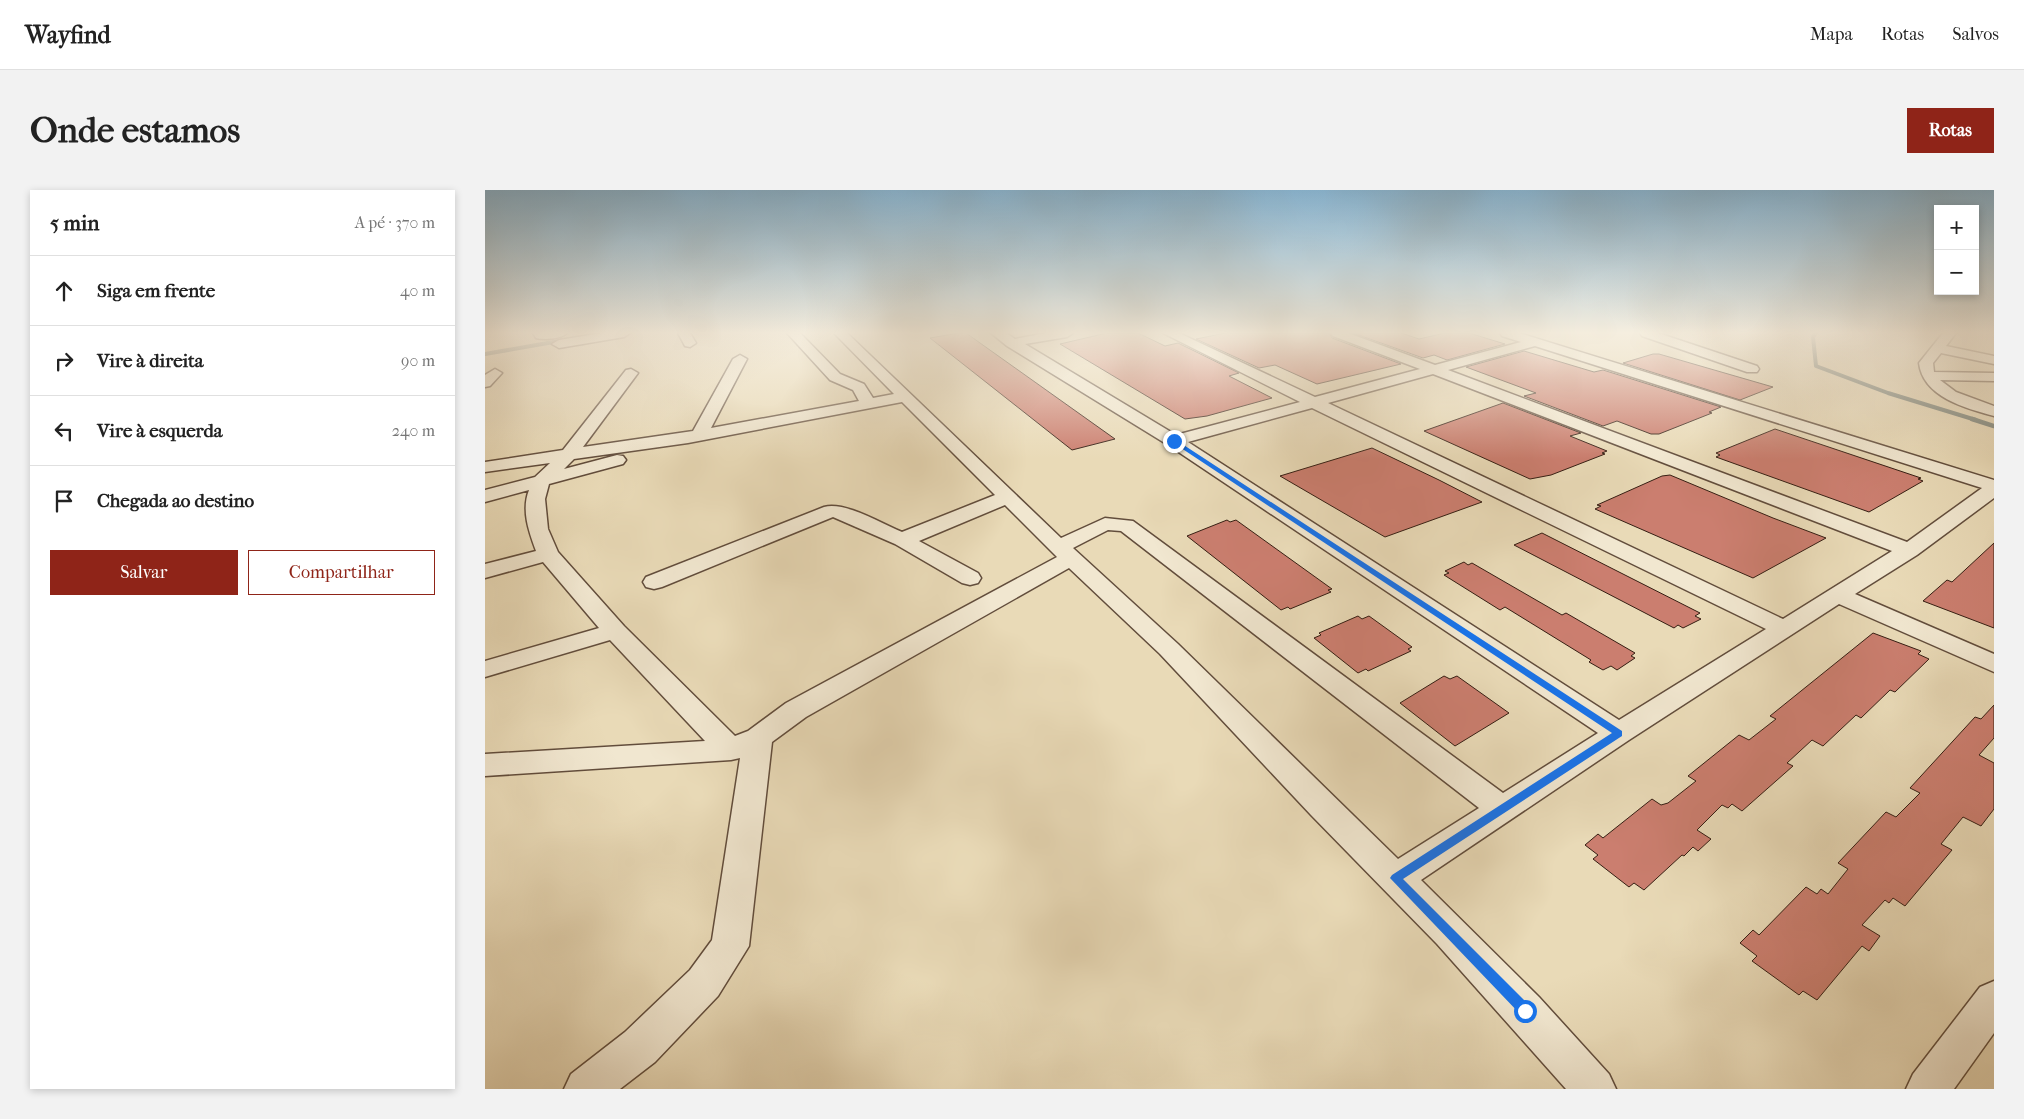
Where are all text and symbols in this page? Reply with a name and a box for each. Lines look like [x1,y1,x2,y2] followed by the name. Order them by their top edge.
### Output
[25,21,111,49] text: Wayfind
[1810,24,1853,45] text: Mapa
[1881,24,1924,45] text: Rotas
[1952,24,1999,45] text: Salvos
[1907,108,1994,153] button: Rotas
[30,110,240,151] text: Onde estamos
[1934,205,1979,295] map controls
[1934,205,1979,250] button: +
[50,211,99,235] text: 5 min
[355,213,435,232] text: A pé · 370 m
[1934,250,1979,295] button: −
[50,277,78,305] icon: ahead
[97,280,215,302] text: Siga em frente
[400,281,435,300] text: 40 m
[50,347,78,375] icon: right
[97,350,204,372] text: Vire à direita
[401,351,435,370] text: 90 m
[50,417,78,445] icon: left
[97,420,223,442] text: Vire à esquerda
[392,421,435,440] text: 240 m
[1163,430,1186,453] route end
[50,487,78,515] icon: arrive
[97,490,254,512] text: Chegada ao destino
[50,550,238,595] button: Salvar
[248,550,435,595] button: Compartilhar
[1514,1000,1537,1023] route start

